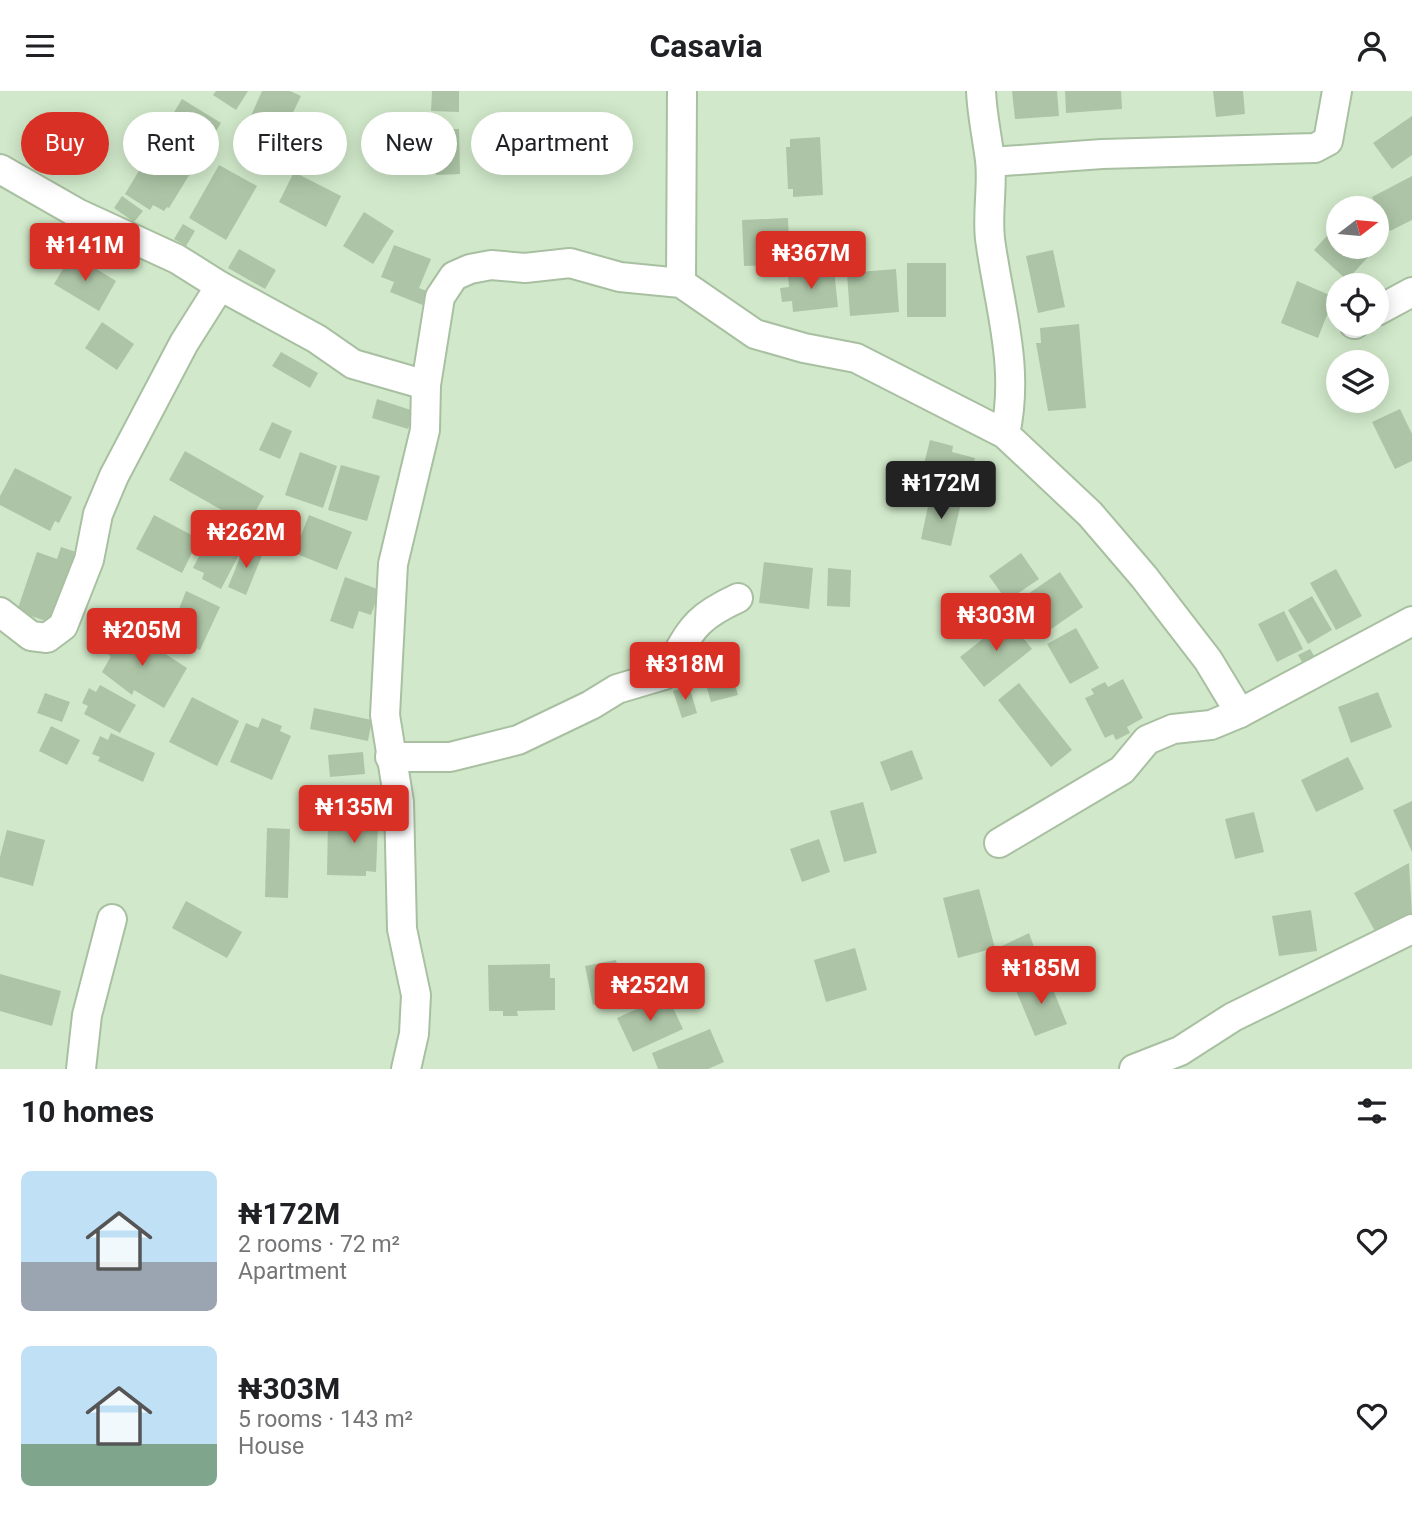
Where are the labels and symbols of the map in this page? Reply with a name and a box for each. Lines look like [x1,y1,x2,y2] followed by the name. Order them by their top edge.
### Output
[1326,196,1390,259] north arrow
[36,223,134,283] pin: ₦141M
[762,231,860,291] pin: ₦367M
[892,461,990,521] pin: ₦172M
[197,511,295,570] pin: ₦262M
[947,594,1045,653] pin: ₦303M
[93,609,191,668] pin: ₦205M
[636,643,734,702] pin: ₦318M
[305,785,403,845] pin: ₦135M
[992,947,1090,1006] pin: ₦185M
[601,963,699,1023] pin: ₦252M

